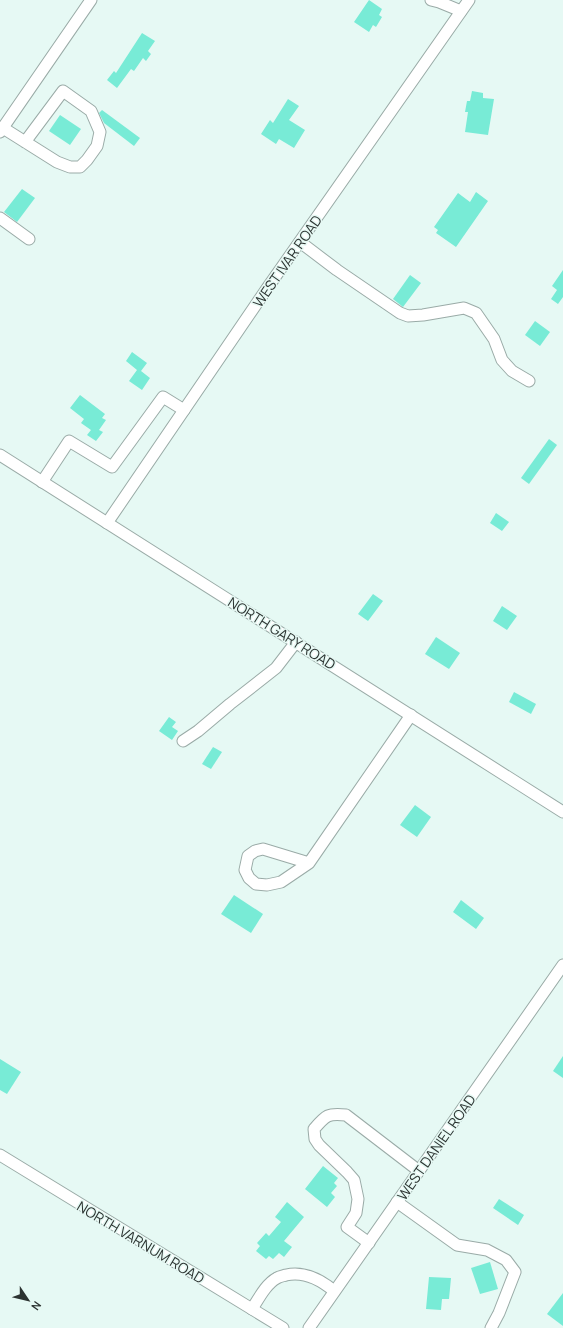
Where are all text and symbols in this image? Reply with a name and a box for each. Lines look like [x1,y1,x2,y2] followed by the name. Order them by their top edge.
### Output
[248,211,326,311] street label: WEST IVAR ROAD
[225,592,339,674] street label: NORTH GARY ROAD
[392,1090,480,1204] street label: WEST DANIEL ROAD
[74,1196,208,1288] street label: NORTH VARNUM ROAD
[8,1280,48,1320] north arrow
[28,1298,45,1314] text: N

